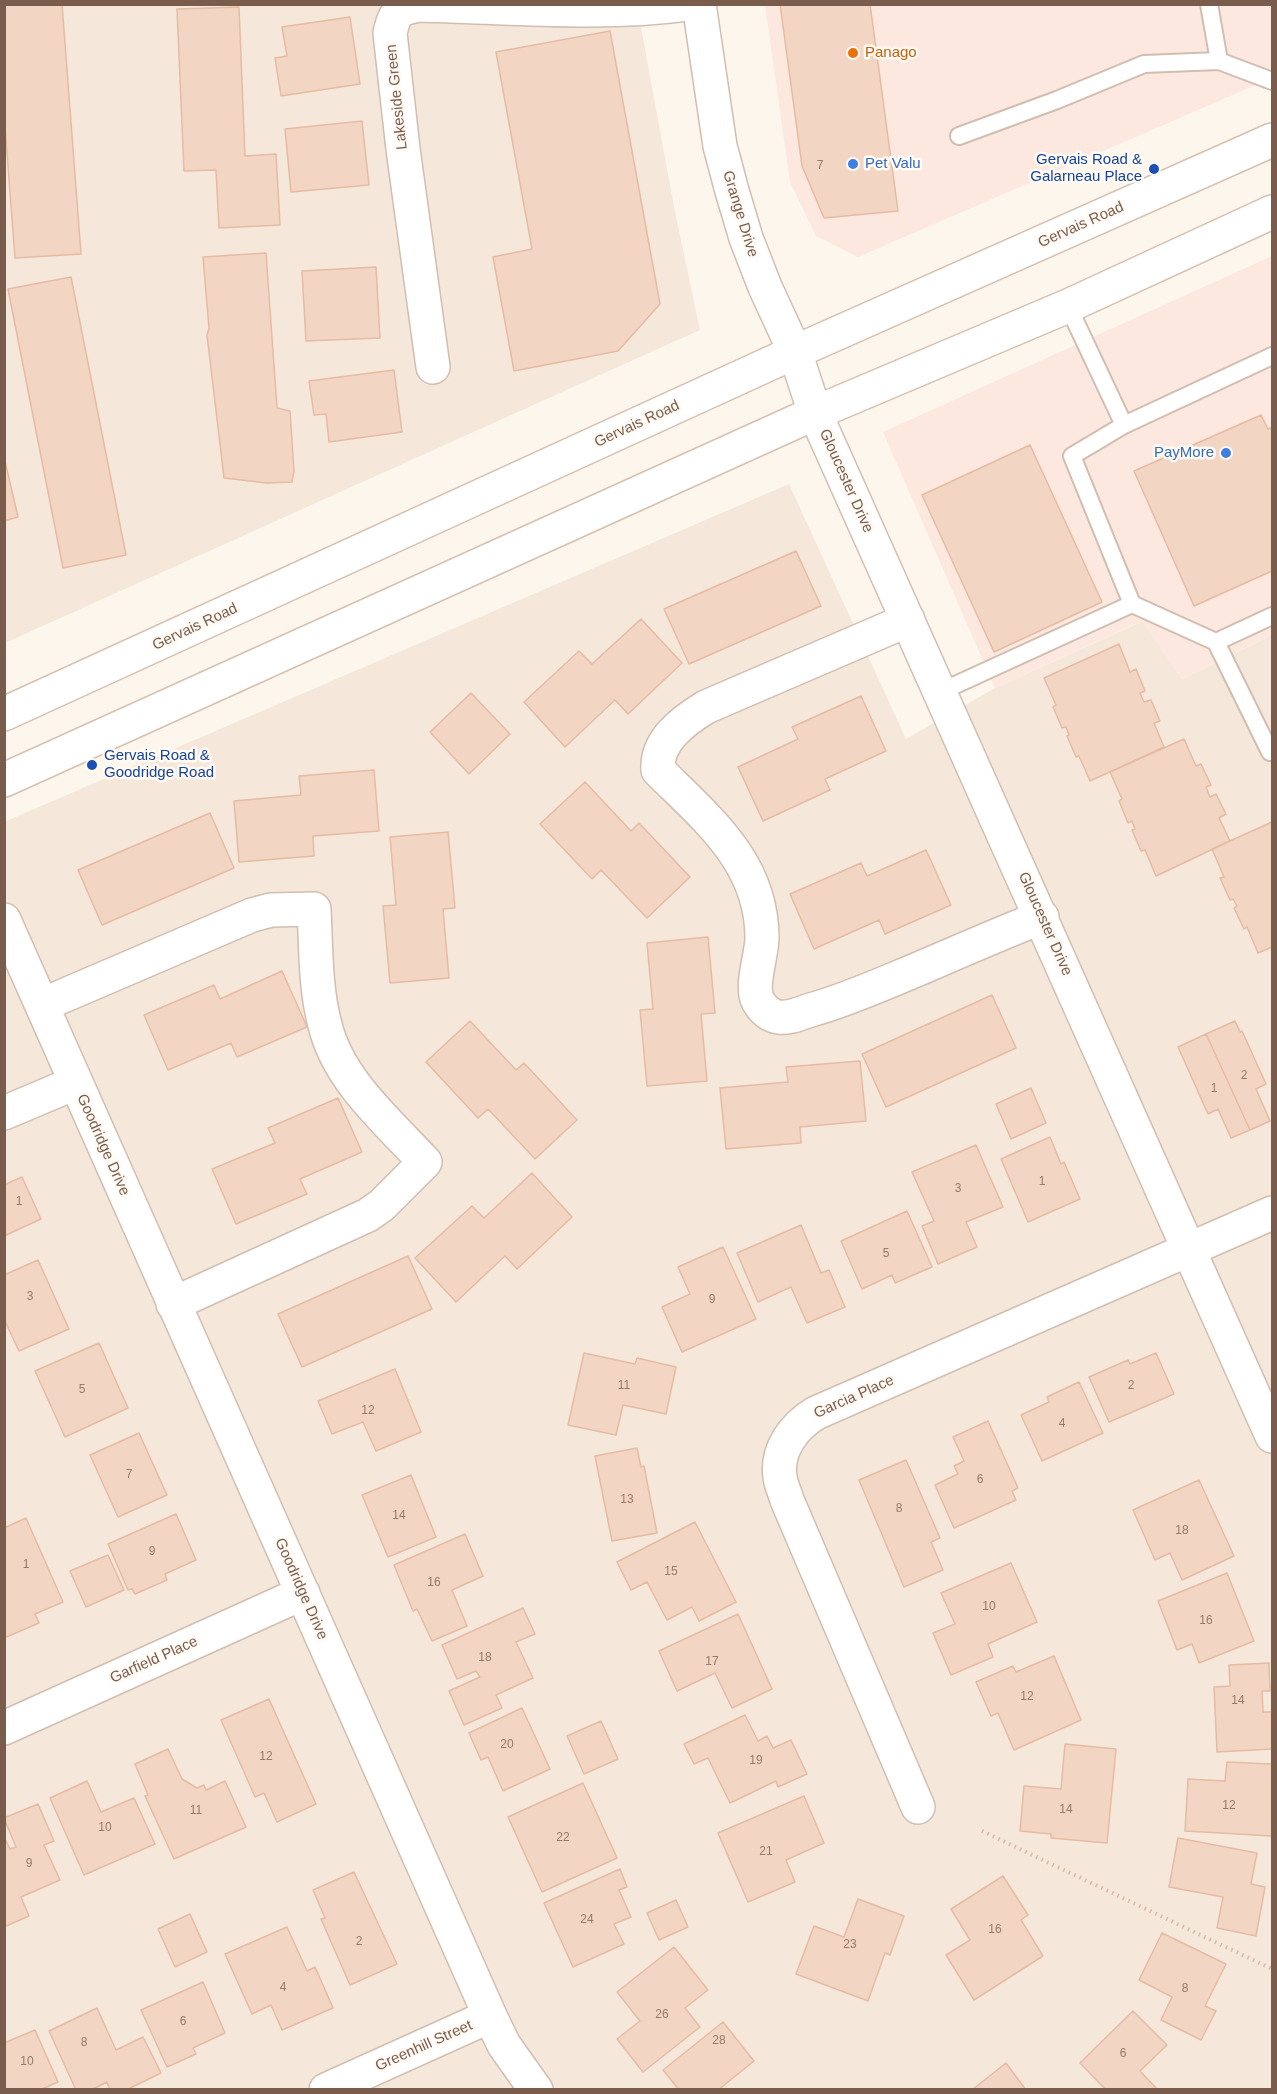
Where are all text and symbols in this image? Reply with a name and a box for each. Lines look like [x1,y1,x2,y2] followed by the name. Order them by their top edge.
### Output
[383,43,411,151] street label: Lakeside Green
[865,44,917,62] place label: Panago
[846,46,860,60] marker: Panago
[1030,151,1142,186] place label: Gervais Road & Galarneau Place
[865,155,921,173] place label: Pet Valu
[846,157,860,171] marker: Pet Valu
[817,159,823,173] house number: 7
[1147,162,1161,176] marker: Gervais Road & Galarneau Place
[718,169,762,259] street label: Grange Drive
[1035,198,1127,252] street label: Gervais Road
[592,396,682,452] street label: Gervais Road
[815,426,877,536] street label: Gloucester Drive
[1154,444,1214,462] place label: PayMore
[1219,446,1233,460] marker: PayMore
[150,599,240,655] street label: Gervais Road
[104,747,214,782] place label: Gervais Road & Goodridge Road
[85,758,99,772] marker: Gervais Road & Goodridge Road
[1014,869,1076,979] street label: Gloucester Drive
[1241,1069,1247,1083] house number: 2
[1211,1082,1217,1096] house number: 1
[73,1091,133,1199] street label: Goodridge Drive
[1039,1175,1045,1189] house number: 1
[955,1182,961,1196] house number: 3
[16,1195,22,1209] house number: 1
[883,1247,889,1261] house number: 5
[27,1290,33,1304] house number: 3
[709,1293,715,1307] house number: 9
[811,1371,897,1423] street label: Garcia Place
[618,1379,630,1393] house number: 11
[1128,1379,1134,1393] house number: 2
[79,1383,85,1397] house number: 5
[361,1404,375,1418] house number: 12
[1059,1417,1065,1431] house number: 4
[126,1468,132,1482] house number: 7
[977,1473,983,1487] house number: 6
[620,1493,634,1507] house number: 13
[896,1502,902,1516] house number: 8
[392,1509,406,1523] house number: 14
[1175,1524,1189,1538] house number: 18
[271,1535,331,1643] street label: Goodridge Drive
[149,1545,155,1559] house number: 9
[23,1558,29,1572] house number: 1
[664,1565,678,1579] house number: 15
[427,1576,441,1590] house number: 16
[982,1600,996,1614] house number: 10
[1199,1614,1213,1628] house number: 16
[107,1633,201,1687] street label: Garfield Place
[478,1651,492,1665] house number: 18
[705,1655,719,1669] house number: 17
[1020,1690,1034,1704] house number: 12
[1231,1694,1245,1708] house number: 14
[500,1738,514,1752] house number: 20
[259,1750,273,1764] house number: 12
[749,1754,763,1768] house number: 19
[1222,1799,1236,1813] house number: 12
[1059,1803,1073,1817] house number: 14
[190,1804,202,1818] house number: 11
[98,1821,112,1835] house number: 10
[556,1831,570,1845] house number: 22
[759,1845,773,1859] house number: 21
[26,1857,32,1871] house number: 9
[580,1913,594,1927] house number: 24
[988,1923,1002,1937] house number: 16
[356,1935,362,1949] house number: 2
[843,1938,857,1952] house number: 23
[280,1981,286,1995] house number: 4
[1182,1982,1188,1996] house number: 8
[655,2008,669,2022] house number: 26
[180,2015,186,2029] house number: 6
[373,2017,475,2075] street label: Greenhill Street
[712,2034,726,2048] house number: 28
[81,2036,87,2050] house number: 8
[1120,2047,1126,2061] house number: 6
[20,2055,34,2069] house number: 10

